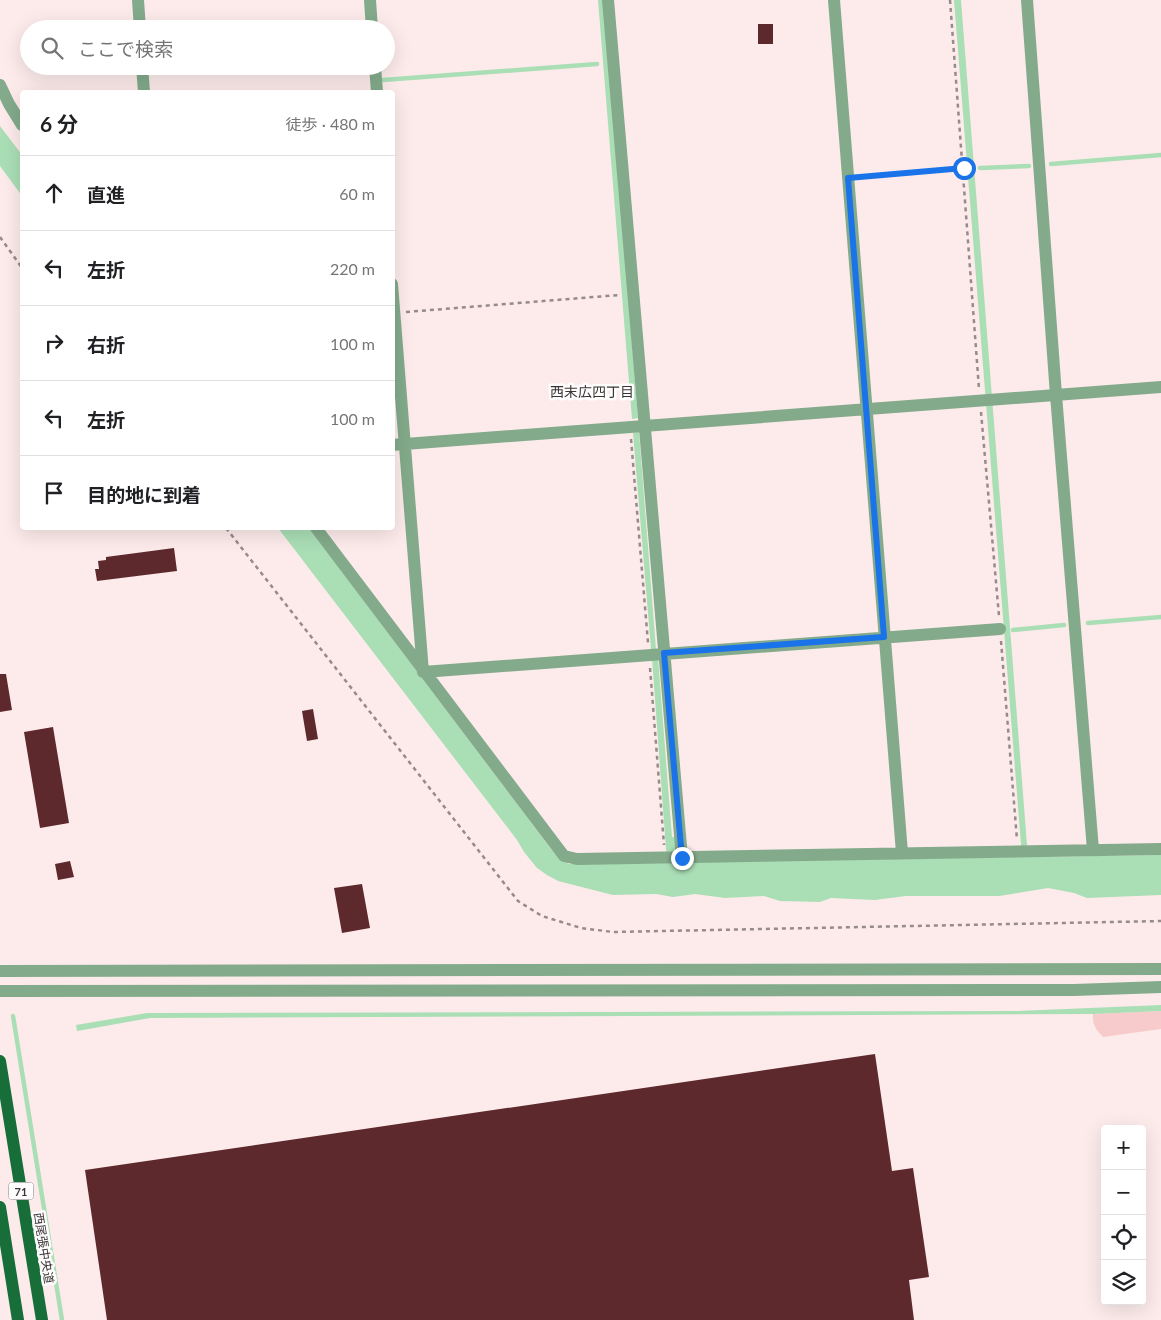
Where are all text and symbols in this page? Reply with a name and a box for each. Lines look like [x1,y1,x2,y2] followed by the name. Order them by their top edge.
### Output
[20,20,395,75] search box
[38,34,66,62] icon: search
[78,37,173,60] text: ここで検索
[40,111,78,136] text: 6 分
[286,114,375,133] text: 徒歩 · 480 m
[953,157,976,180] route start
[40,179,68,207] icon: ahead
[87,183,125,206] text: 直進
[339,184,375,203] text: 60 m
[40,254,68,282] icon: left
[87,258,125,281] text: 左折
[330,259,375,278] text: 220 m
[40,329,68,357] icon: right
[87,333,125,356] text: 右折
[330,334,375,353] text: 100 m
[550,383,634,400] district label: 西末広四丁目
[40,404,68,432] icon: left
[87,408,125,431] text: 左折
[330,409,375,428] text: 100 m
[40,479,68,507] icon: arrive
[87,483,201,506] text: 目的地に到着
[671,847,694,870] route end
[1101,1125,1146,1305] map controls
[1101,1125,1146,1170] button: +
[1101,1170,1146,1215] button: −
[8,1182,34,1200] road number: 71
[31,1211,57,1285] street label: 西尾張中央道
[1101,1215,1146,1260] button: locate
[1101,1260,1146,1305] button: layers

